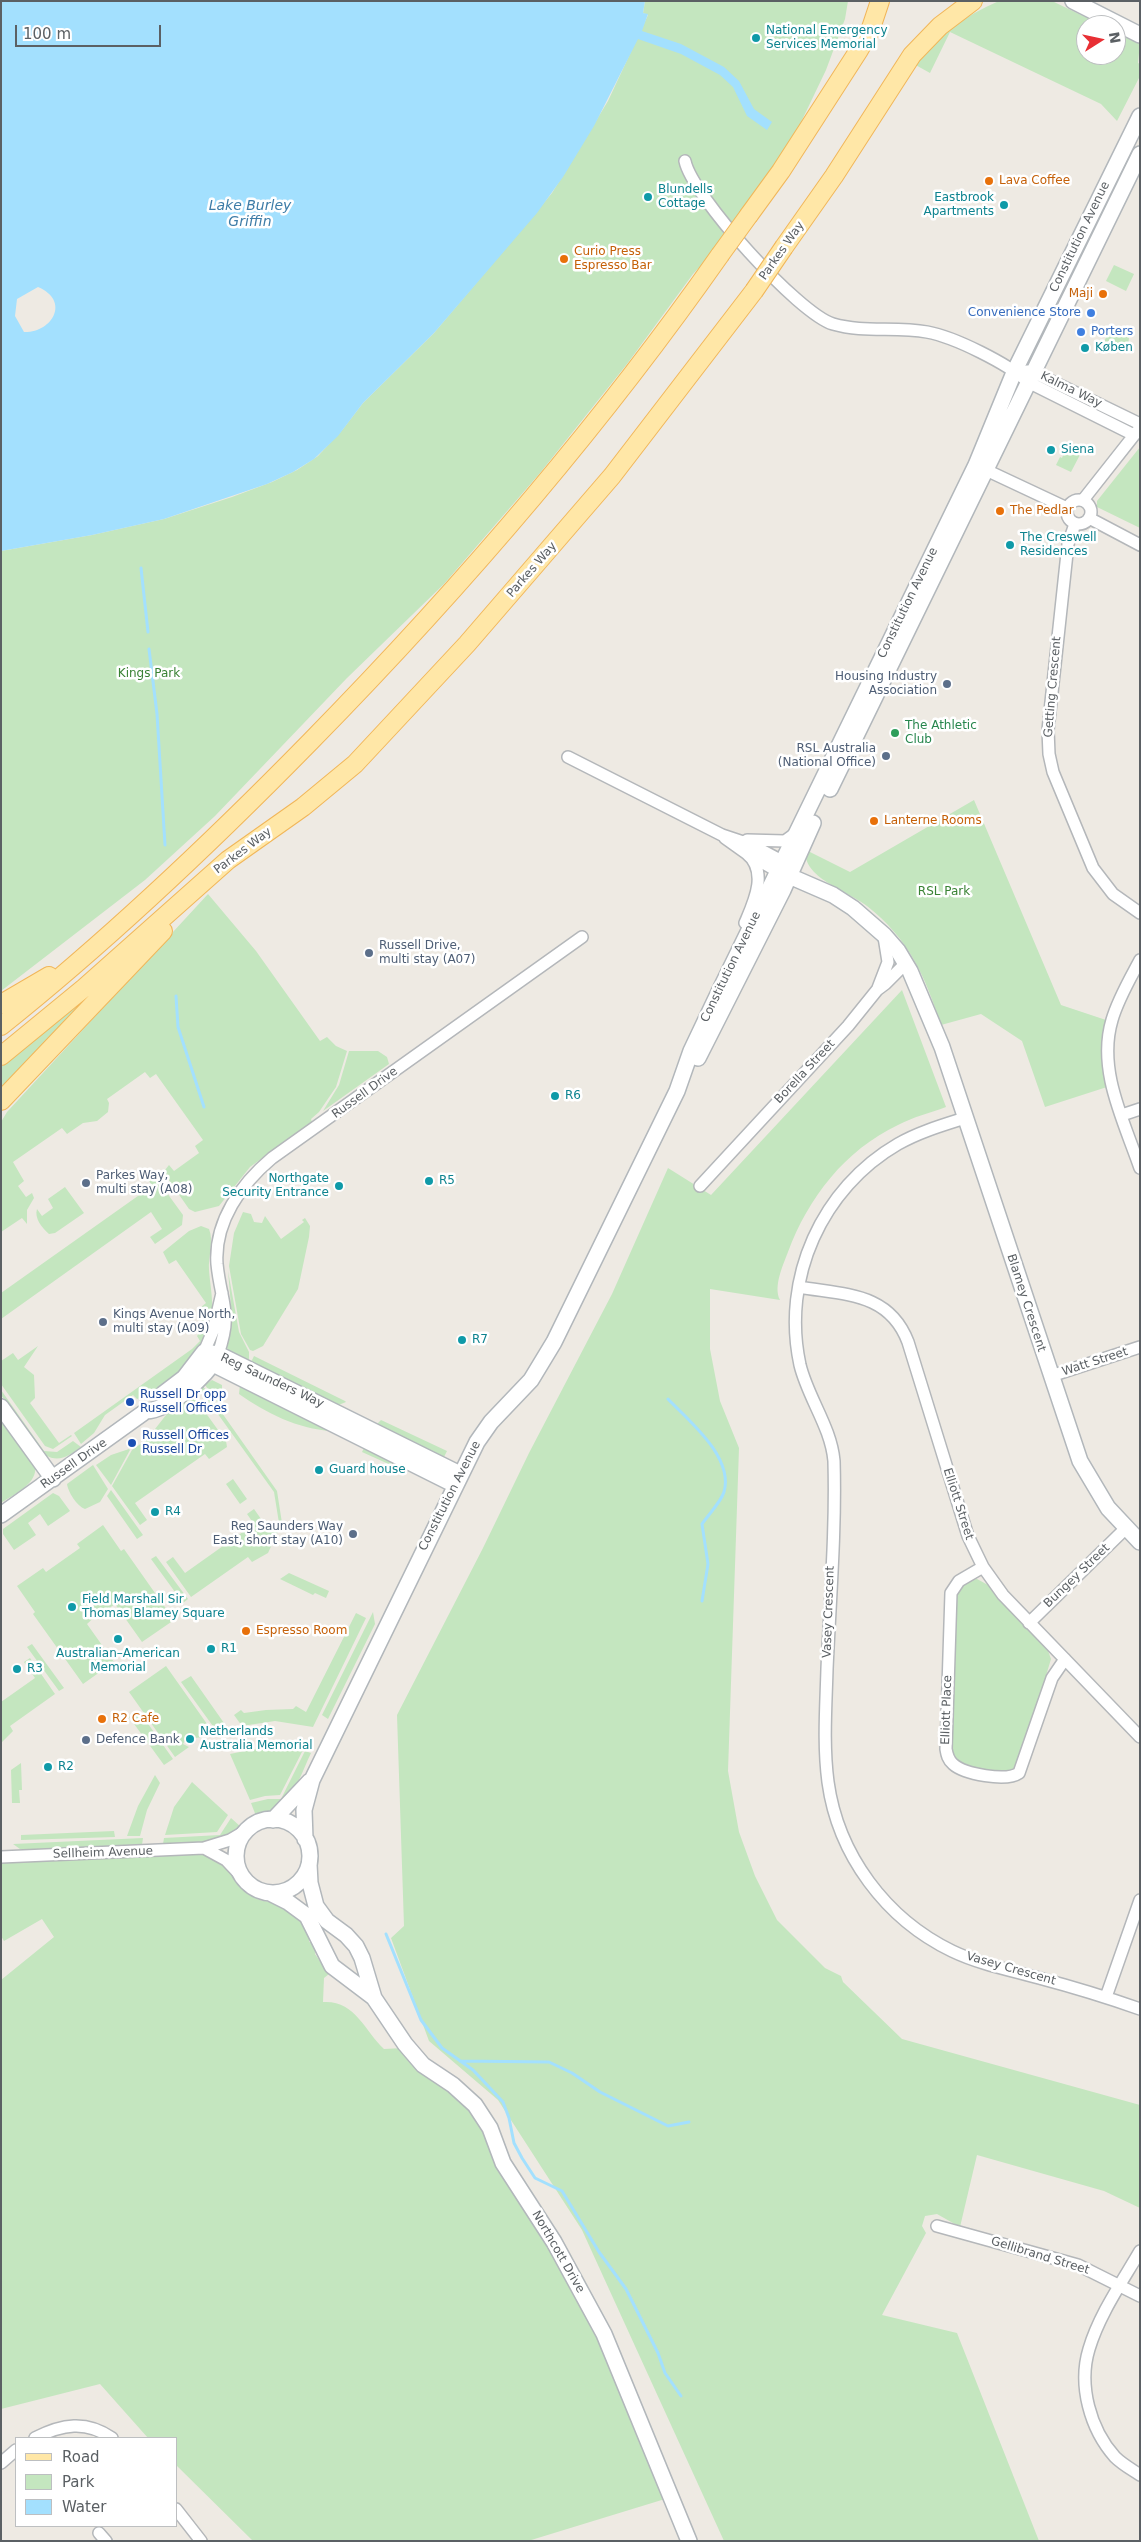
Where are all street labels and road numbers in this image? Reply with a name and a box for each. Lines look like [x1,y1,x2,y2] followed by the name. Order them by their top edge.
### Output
[1047,179,1113,295] street label: Constitution Avenue
[756,219,808,283] street label: Parkes Way
[1038,369,1104,411] street label: Kalma Way
[504,539,560,601] street label: Parkes Way
[875,545,941,661] street label: Constitution Avenue
[1041,636,1065,738] street label: Getting Crescent
[211,825,275,877] street label: Parkes Way
[698,909,764,1025] street label: Constitution Avenue
[772,1037,838,1107] street label: Borella Street
[329,1064,401,1122] street label: Russell Drive
[1003,1252,1049,1354] street label: Blamey Crescent
[1060,1345,1130,1379] street label: Watt Street
[218,1351,326,1411] street label: Reg Saunders Way
[38,1436,110,1492] street label: Russell Drive
[416,1439,484,1553] street label: Constitution Avenue
[940,1466,976,1542] street label: Elliott Street
[1041,1541,1113,1611] street label: Bungey Street
[820,1566,838,1658] street label: Vasey Crescent
[939,1675,955,1745] street label: Elliott Place
[53,1844,153,1862] street label: Sellheim Avenue
[965,1949,1057,1989] street label: Vasey Crescent
[529,2208,587,2296] street label: Northcott Drive
[989,2234,1091,2278] street label: Gellibrand Street

